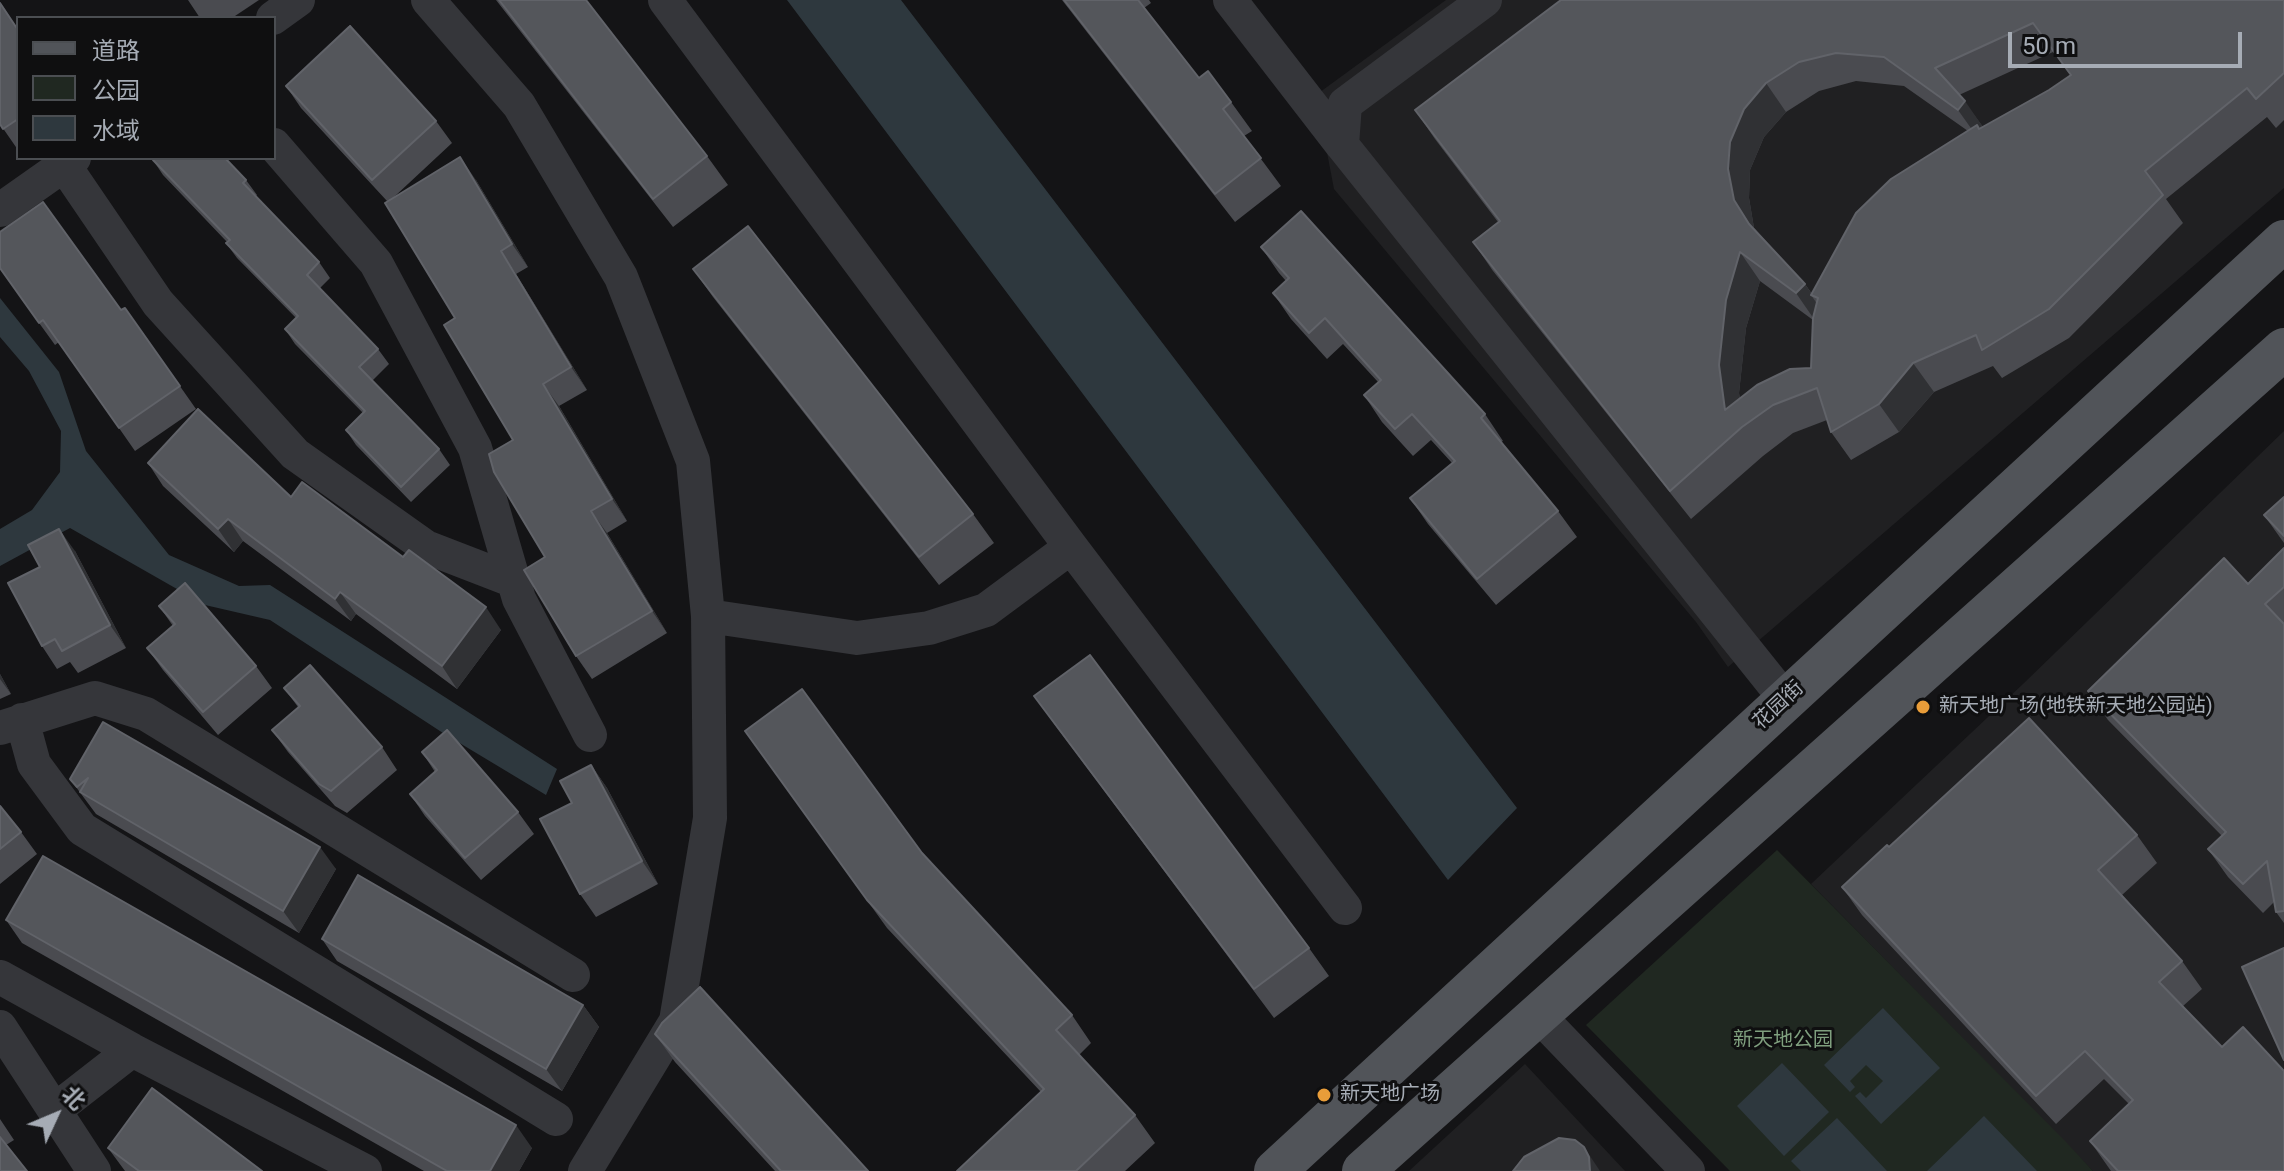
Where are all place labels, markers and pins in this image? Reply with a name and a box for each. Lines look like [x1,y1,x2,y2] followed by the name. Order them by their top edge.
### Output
[1939,695,2213,719] place label: 新天地广场(地铁新天地公园站)
[1914,698,1932,716] marker: 新天地广场(地铁新天地公园站)
[1340,1083,1440,1107] place label: 新天地广场
[1315,1086,1333,1104] marker: 新天地广场

